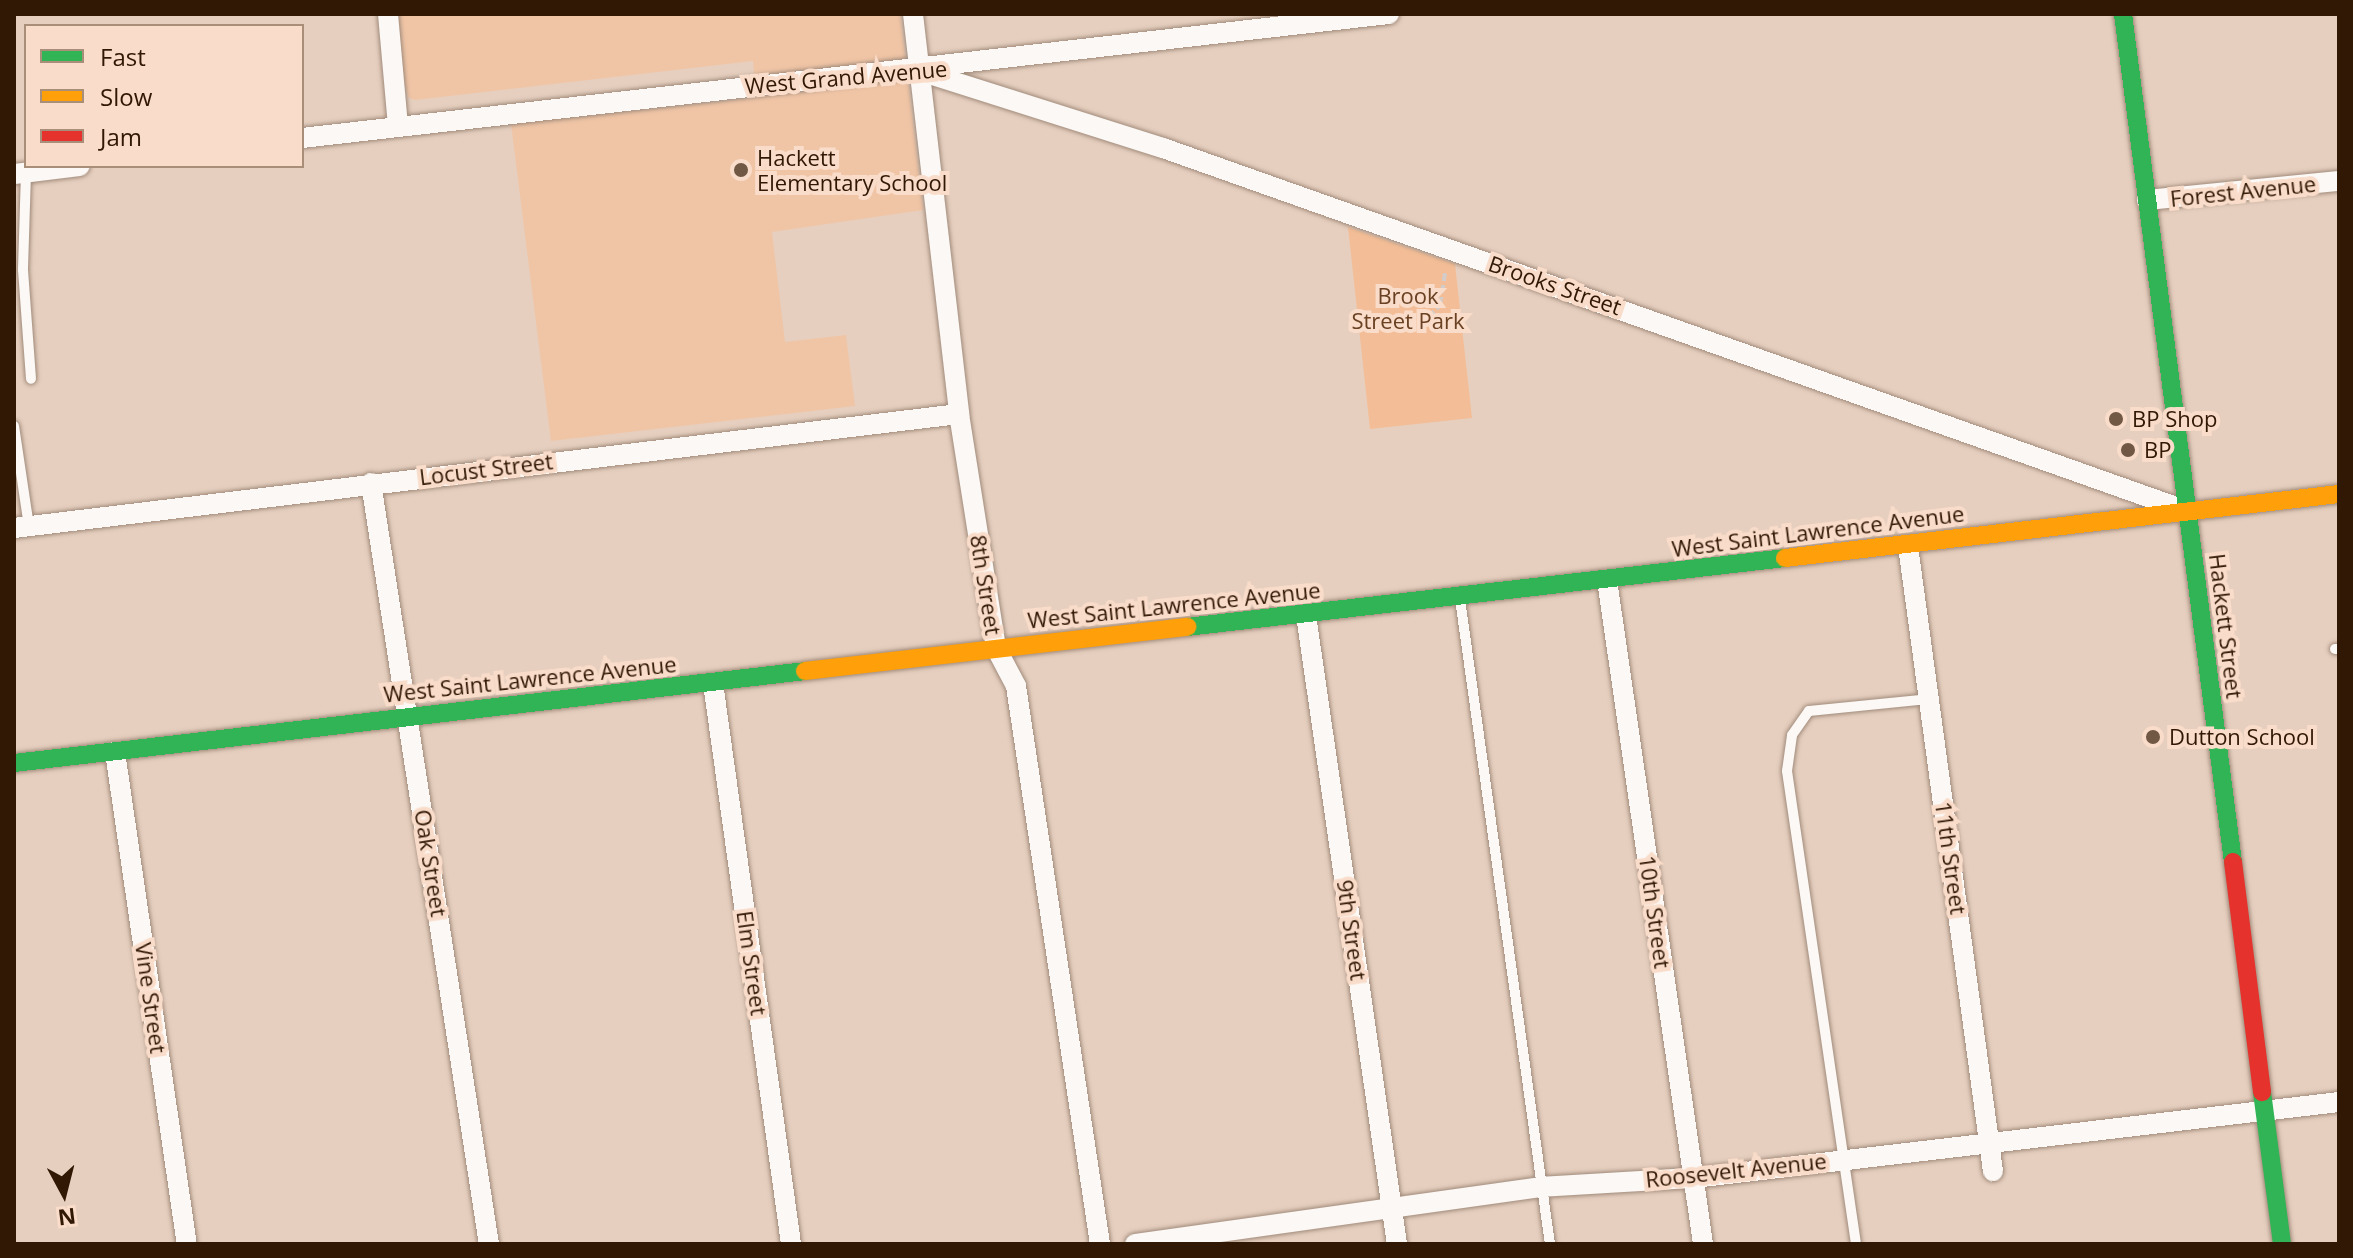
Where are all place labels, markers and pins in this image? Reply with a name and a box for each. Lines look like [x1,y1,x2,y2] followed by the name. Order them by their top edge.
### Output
[757,144,947,196] place label: Hackett Elementary School
[732,161,750,179] marker: Hackett Elementary School
[2132,406,2217,432] place label: BP Shop
[2107,410,2125,428] marker: BP Shop
[2144,437,2171,463] place label: BP
[2119,441,2137,459] marker: BP
[2169,724,2315,750] place label: Dutton School
[2144,728,2162,746] marker: Dutton School

